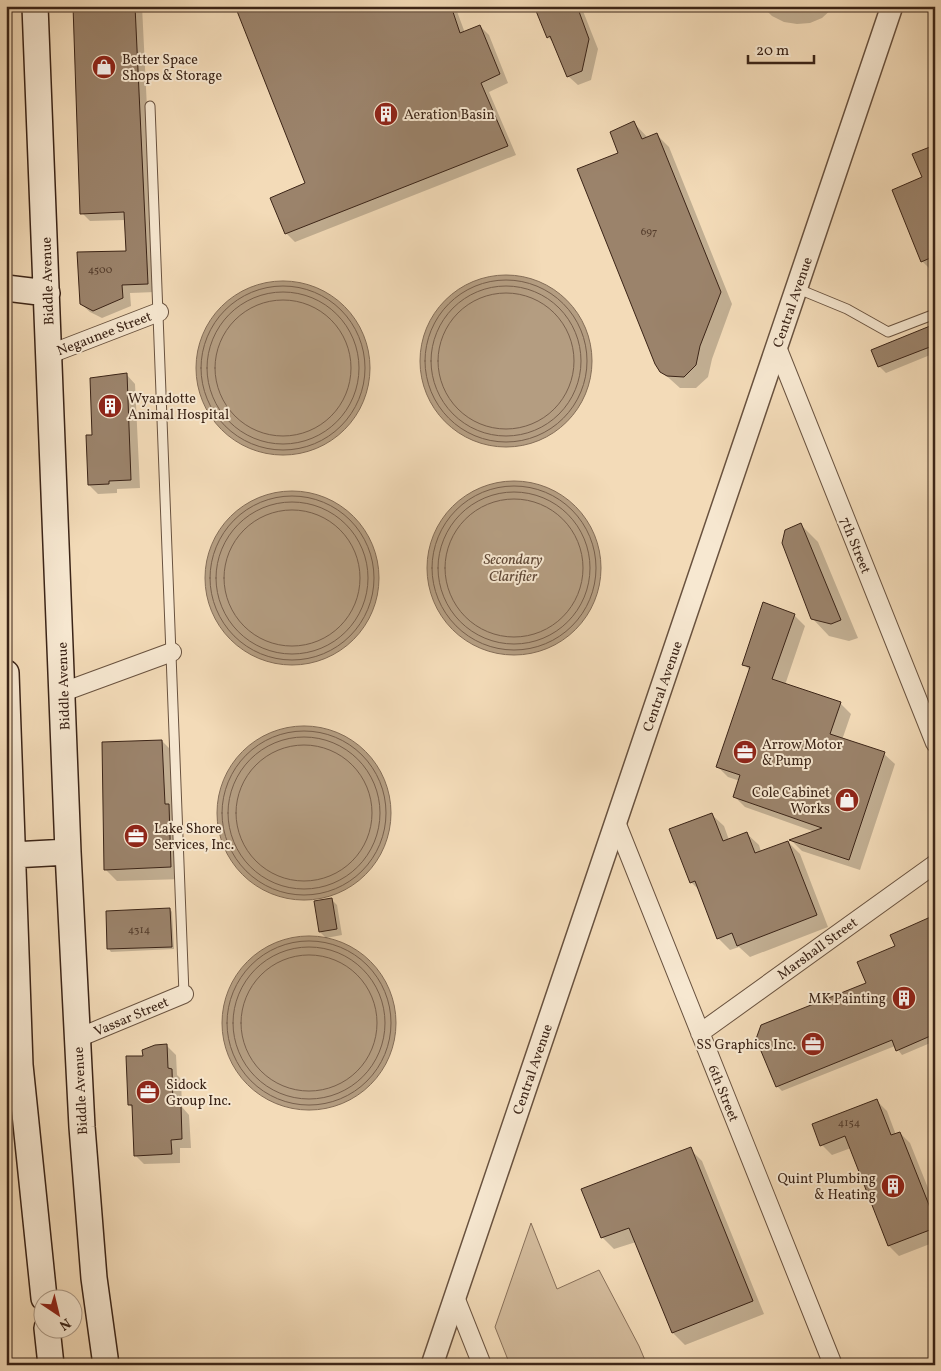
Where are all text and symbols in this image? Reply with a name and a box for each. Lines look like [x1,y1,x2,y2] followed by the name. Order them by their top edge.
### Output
[748,32,815,64] scale bar
[756,41,789,62] text: 20 m
[122,51,222,86] place label: Better Space Shops & Storage
[91,54,117,80] shop icon: Better Space Shops & Storage
[373,101,399,127] building icon: Aeration Basin
[404,106,495,125] place label: Aeration Basin
[641,225,657,240] house number: 697
[37,236,60,325] street label: Biddle Avenue
[769,254,818,350] street label: Central Avenue
[88,263,113,278] house number: 4500
[54,308,155,361] street label: Negaunee Street
[128,390,229,425] place label: Wyandotte Animal Hospital
[97,393,123,419] building icon: Wyandotte Animal Hospital
[835,514,875,577] street label: 7th Street
[483,550,543,588] water label: Secondary Clarifier
[639,638,688,734] street label: Central Avenue
[53,641,76,730] street label: Biddle Avenue
[762,736,843,771] place label: Arrow Motor & Pump
[732,739,758,765] office icon: Arrow Motor & Pump
[752,784,830,819] place label: Cole Cabinet Works
[834,787,860,813] shop icon: Cole Cabinet Works
[154,820,234,855] place label: Lake Shore Services, Inc.
[123,823,149,849] office icon: Lake Shore Services, Inc.
[774,914,862,985] street label: Marshall Street
[128,923,151,938] house number: 4314
[891,985,917,1011] building icon: MK Painting
[808,990,886,1009] place label: MK Painting
[91,993,172,1042] street label: Vassar Street
[509,1021,558,1117] street label: Central Avenue
[800,1031,826,1057] office icon: SS Graphics Inc.
[696,1036,796,1055] place label: SS Graphics Inc.
[70,1046,93,1135] street label: Biddle Avenue
[703,1062,743,1125] street label: 6th Street
[166,1076,231,1111] place label: Sidock Group Inc.
[135,1079,161,1105] office icon: Sidock Group Inc.
[838,1116,861,1131] house number: 4154
[778,1170,876,1205] place label: Quint Plumbing & Heating
[880,1173,906,1199] building icon: Quint Plumbing & Heating
[32,1288,82,1338] north arrow
[55,1313,74,1334] text: N

